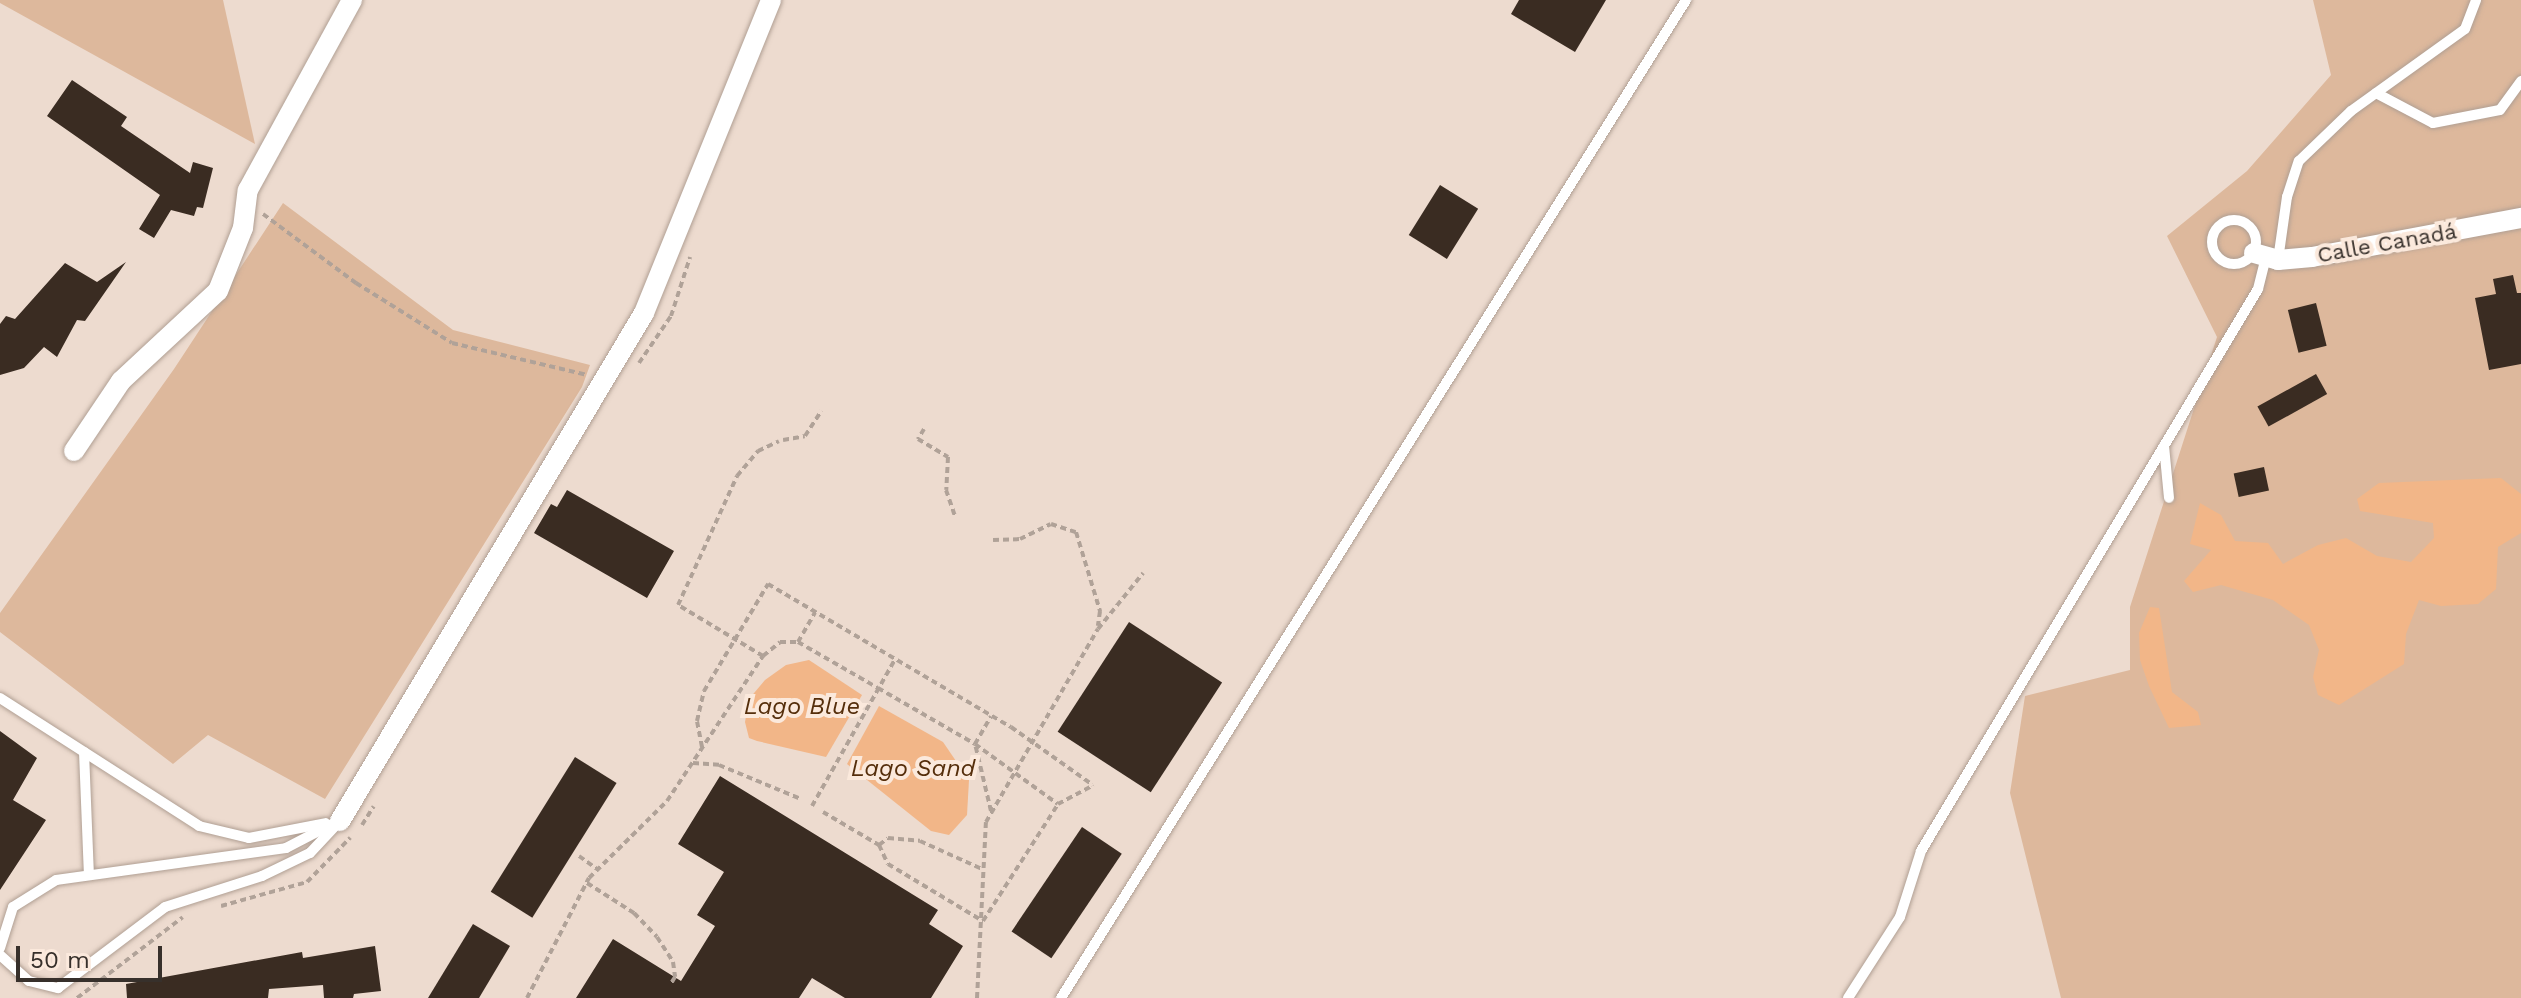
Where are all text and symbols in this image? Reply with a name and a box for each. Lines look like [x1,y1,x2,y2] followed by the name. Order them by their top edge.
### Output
[2315,218,2459,268] street label: Calle Canadá
[744,693,860,721] water label: Lago Blue
[851,755,975,783] water label: Lago Sand
[20,930,166,980] scale bar
[30,946,90,974] text: 50 m

